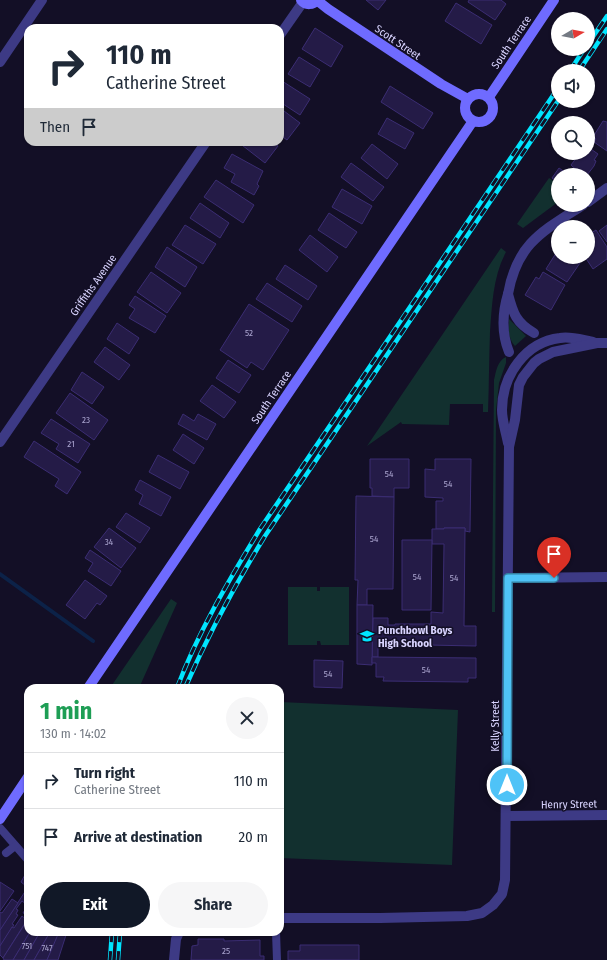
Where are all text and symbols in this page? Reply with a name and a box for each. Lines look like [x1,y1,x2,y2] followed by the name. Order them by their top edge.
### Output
[551,12,595,56] north arrow
[551,12,595,264] map controls
[489,13,534,71] street label: South Terrace
[372,22,423,63] street label: Scott Street
[106,38,172,71] text: 110 m
[40,40,92,92] icon: right
[551,64,595,108] button: sound
[106,72,226,94] text: Catherine Street
[78,116,100,138] icon: arrive
[551,116,595,160] button: search
[40,118,70,136] text: Then
[551,168,595,212] button: +
[551,220,595,264] button: −
[68,252,119,318] street label: Griffiths Avenue
[245,328,253,338] house number: 52
[249,368,294,426] street label: South Terrace
[82,415,90,425] house number: 23
[67,439,75,449] house number: 21
[385,469,394,479] house number: 54
[444,479,453,489] house number: 54
[370,534,379,544] house number: 54
[105,537,114,547] house number: 34
[537,537,571,578] pin
[543,543,565,565] icon: arrive
[413,572,422,582] house number: 54
[450,573,459,583] house number: 54
[378,624,453,650] place label: Punchbowl Boys High School
[359,628,375,644] school or university icon: Punchbowl Boys High School
[422,665,431,675] house number: 54
[324,669,333,679] house number: 54
[40,697,92,725] text: 1 min
[226,697,268,739] button: close
[489,700,502,752] street label: Kelly Street
[40,726,106,741] text: 130 m · 14:02
[74,764,135,782] text: Turn right
[486,764,528,806] position arrow
[40,770,62,792] icon: right
[234,772,268,790] text: 110 m
[74,782,160,797] text: Catherine Street
[541,798,598,811] street label: Henry Street
[40,826,62,848] icon: arrive
[74,828,202,846] text: Arrive at destination
[239,828,268,846] text: 20 m
[40,882,150,928] button: Exit
[158,882,268,928] button: Share
[22,941,32,951] house number: 751
[41,943,53,953] house number: 747
[222,946,230,956] house number: 25

